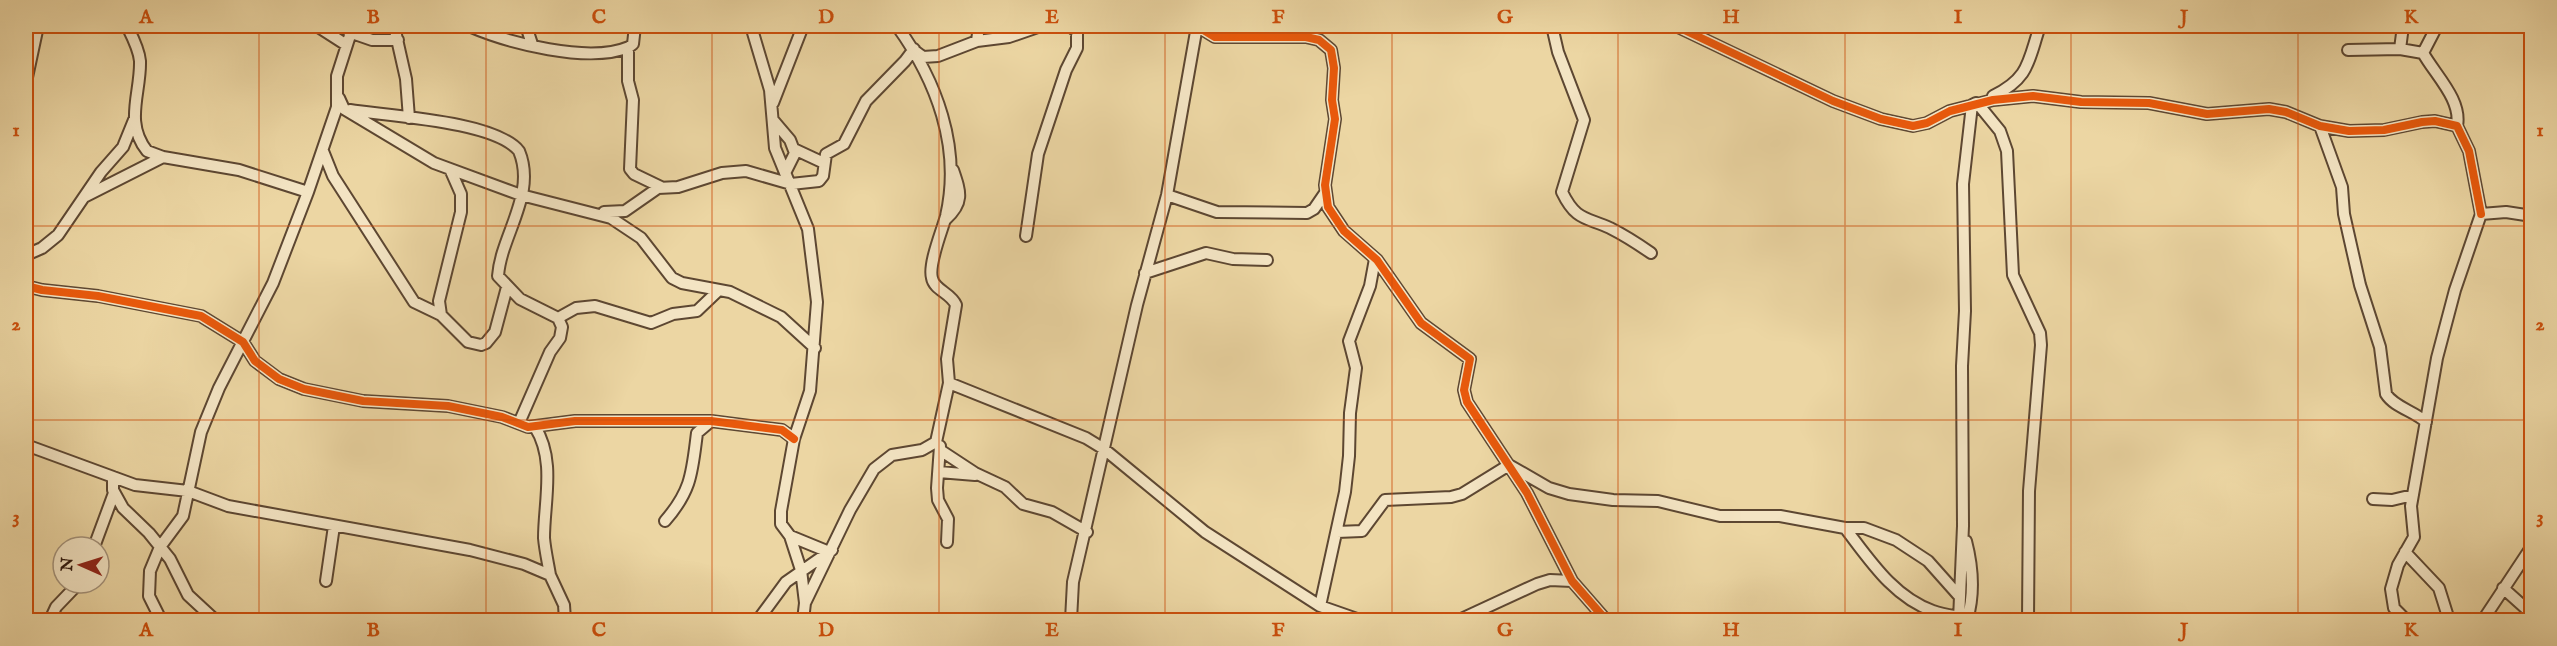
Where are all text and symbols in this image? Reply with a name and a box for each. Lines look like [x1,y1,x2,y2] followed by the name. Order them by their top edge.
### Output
[138,5,154,30] text: A
[366,5,380,30] text: B
[592,5,606,30] text: C
[818,5,834,30] text: D
[1045,5,1059,30] text: E
[1272,5,1285,30] text: F
[1497,5,1514,30] text: G
[1722,5,1740,30] text: H
[1954,5,1963,30] text: I
[2177,5,2189,30] text: J
[2404,5,2420,30] text: K
[12,118,20,143] text: 1
[2536,118,2544,143] text: 1
[11,312,21,337] text: 2
[2535,312,2545,337] text: 2
[12,505,20,530] text: 3
[2536,505,2544,530] text: 3
[51,535,111,595] north arrow
[58,557,78,573] text: N
[138,618,154,643] text: A
[366,618,380,643] text: B
[592,618,606,643] text: C
[818,618,834,643] text: D
[1045,618,1059,643] text: E
[1272,618,1285,643] text: F
[1497,618,1514,643] text: G
[1722,618,1740,643] text: H
[1954,618,1963,643] text: I
[2177,618,2189,643] text: J
[2404,618,2420,643] text: K

